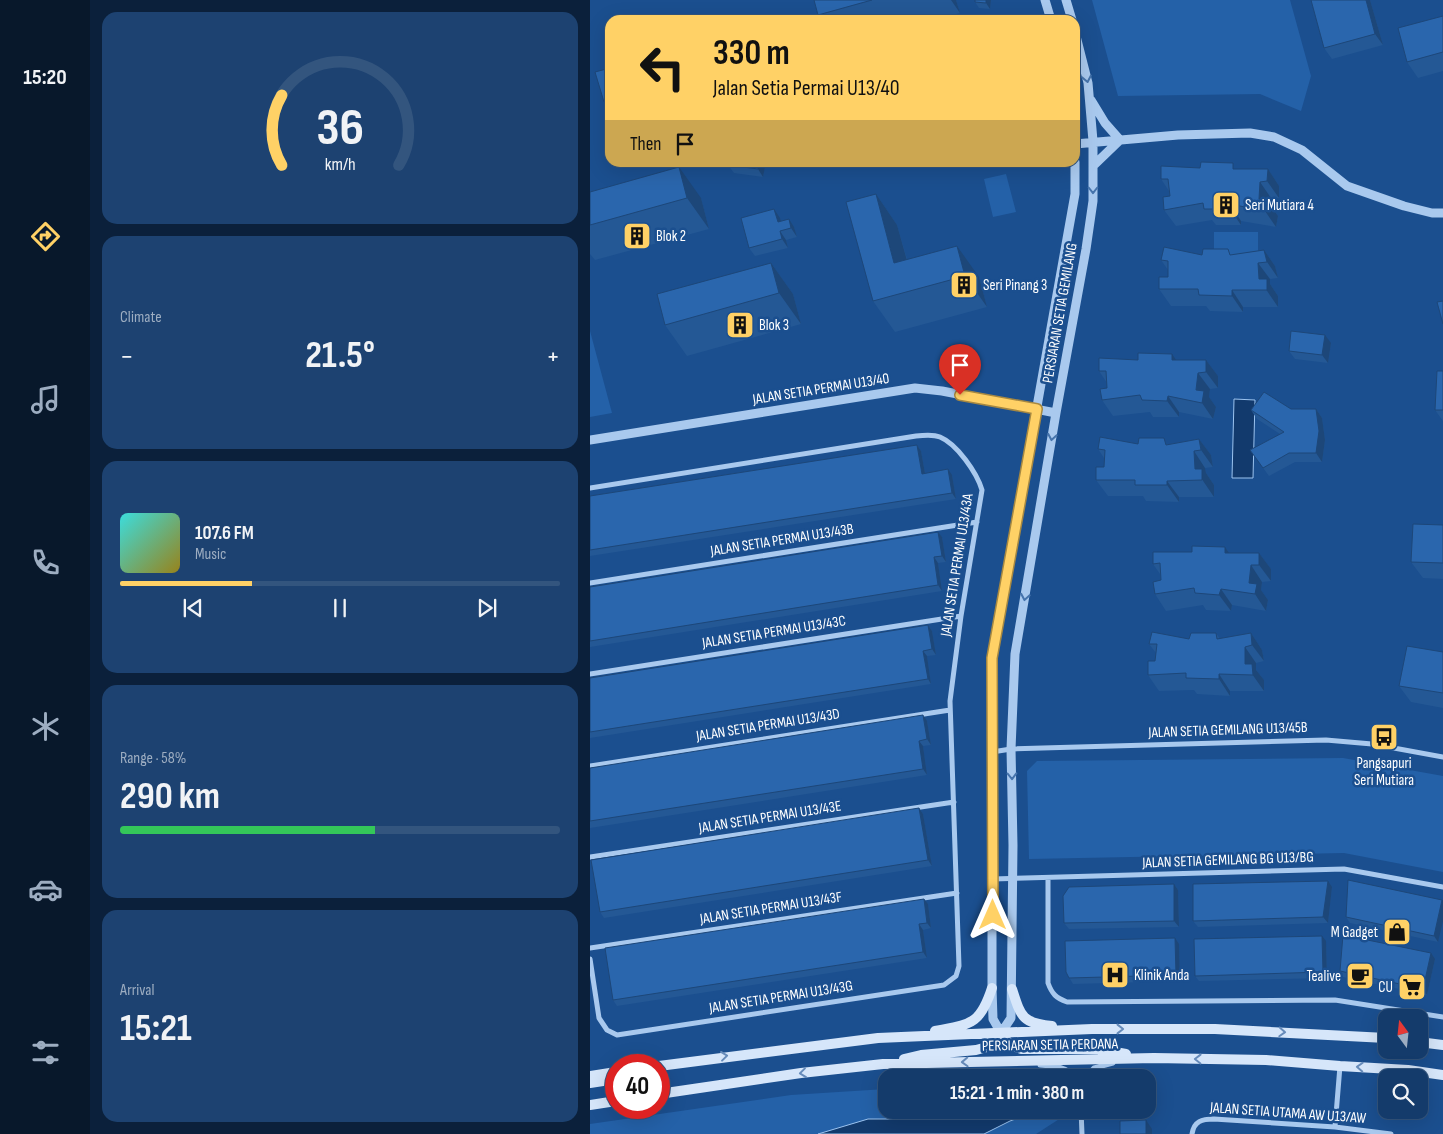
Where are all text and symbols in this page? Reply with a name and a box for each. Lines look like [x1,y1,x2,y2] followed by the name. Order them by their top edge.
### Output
[713,32,790,75] text: 330 m
[630,35,695,100] icon: left
[23,64,67,91] text: 15:20
[713,75,899,102] text: Jalan Setia Permai U13/40
[1082,75,1092,83] one-way arrow
[316,97,364,160] text: 36
[671,130,699,158] icon: arrive
[630,133,661,156] text: Then
[325,154,355,175] text: km/h
[1088,186,1098,194] one-way arrow
[1211,190,1241,220] building icon: Seri Mutiara 4
[1245,196,1314,215] place label: Seri Mutiara 4
[28,219,63,254] icon: directions
[622,221,652,251] building icon: Blok 2
[656,227,686,246] place label: Blok 2
[1038,241,1082,385] street label: PERSIARAN SETIA GEMILANG
[949,270,979,300] building icon: Seri Pinang 3
[983,276,1047,295] place label: Seri Pinang 3
[120,308,162,327] text: Climate
[725,310,755,340] building icon: Blok 3
[759,316,789,335] place label: Blok 3
[305,333,375,378] text: 21.5°
[120,340,134,373] text: −
[546,340,560,373] text: +
[939,344,981,395] pin
[946,351,974,379] icon: arrive
[750,369,891,409] street label: JALAN SETIA PERMAI U13/40
[28,382,63,417] icon: music
[1047,432,1057,441] one-way arrow
[936,492,978,639] street label: JALAN SETIA PERMAI U13/43A
[708,519,855,561] street label: JALAN SETIA PERMAI U13/43B
[195,522,254,545] text: 107.6 FM
[28,545,63,580] icon: phone
[195,545,226,564] text: Music
[1020,592,1030,601] one-way arrow
[179,594,207,622] icon: previous
[326,594,354,622] icon: pause
[473,594,501,622] icon: next
[700,611,847,653] street label: JALAN SETIA PERMAI U13/43C
[694,704,841,746] street label: JALAN SETIA PERMAI U13/43D
[28,709,63,744] icon: climate
[1147,718,1308,742] street label: JALAN SETIA GEMILANG U13/45B
[1369,722,1399,752] bus stop icon: Pangsapuri Seri Mutiara
[120,749,186,768] text: Range · 58%
[1354,754,1414,790] place label: Pangsapuri Seri Mutiara
[1007,772,1017,780] one-way arrow
[120,774,220,819] text: 290 km
[696,796,843,838] street label: JALAN SETIA PERMAI U13/43E
[1141,848,1314,873] street label: JALAN SETIA GEMILANG BG U13/BG
[28,872,63,907] icon: car
[698,887,844,929] street label: JALAN SETIA PERMAI U13/43F
[966,888,1018,940] position arrow
[1382,917,1412,947] shop icon: M Gadget
[1331,923,1378,942] place label: M Gadget
[1100,960,1130,990] hospital icon: Klinik Anda
[1345,961,1375,991] cafe icon: Tealive
[1134,966,1189,985] place label: Klinik Anda
[1306,967,1341,986] place label: Tealive
[1397,972,1427,1002] supermarket icon: CU
[707,976,854,1018] street label: JALAN SETIA PERMAI U13/43G
[1378,978,1393,997] place label: CU
[120,981,154,1000] text: Arrival
[120,1006,192,1051] text: 15:21
[1378,1009,1428,1059] north arrow
[1378,1009,1428,1119] map controls
[1116,1024,1124,1034] one-way arrow
[1279,1026,1287,1037] one-way arrow
[982,1034,1119,1056] street label: PERSIARAN SETIA PERDANA
[28,1035,63,1070] icon: filters
[720,1052,729,1062] one-way arrow
[605,1054,670,1119] speed limit sign: 40
[1193,1054,1201,1064] one-way arrow
[961,1057,968,1067] one-way arrow
[1355,1062,1363,1073] one-way arrow
[799,1067,807,1078] one-way arrow
[1378,1069,1428,1119] button: search
[950,1082,1084,1105] text: 15:21 · 1 min · 380 m
[1208,1098,1367,1128] street label: JALAN SETIA UTAMA AW U13/AW

